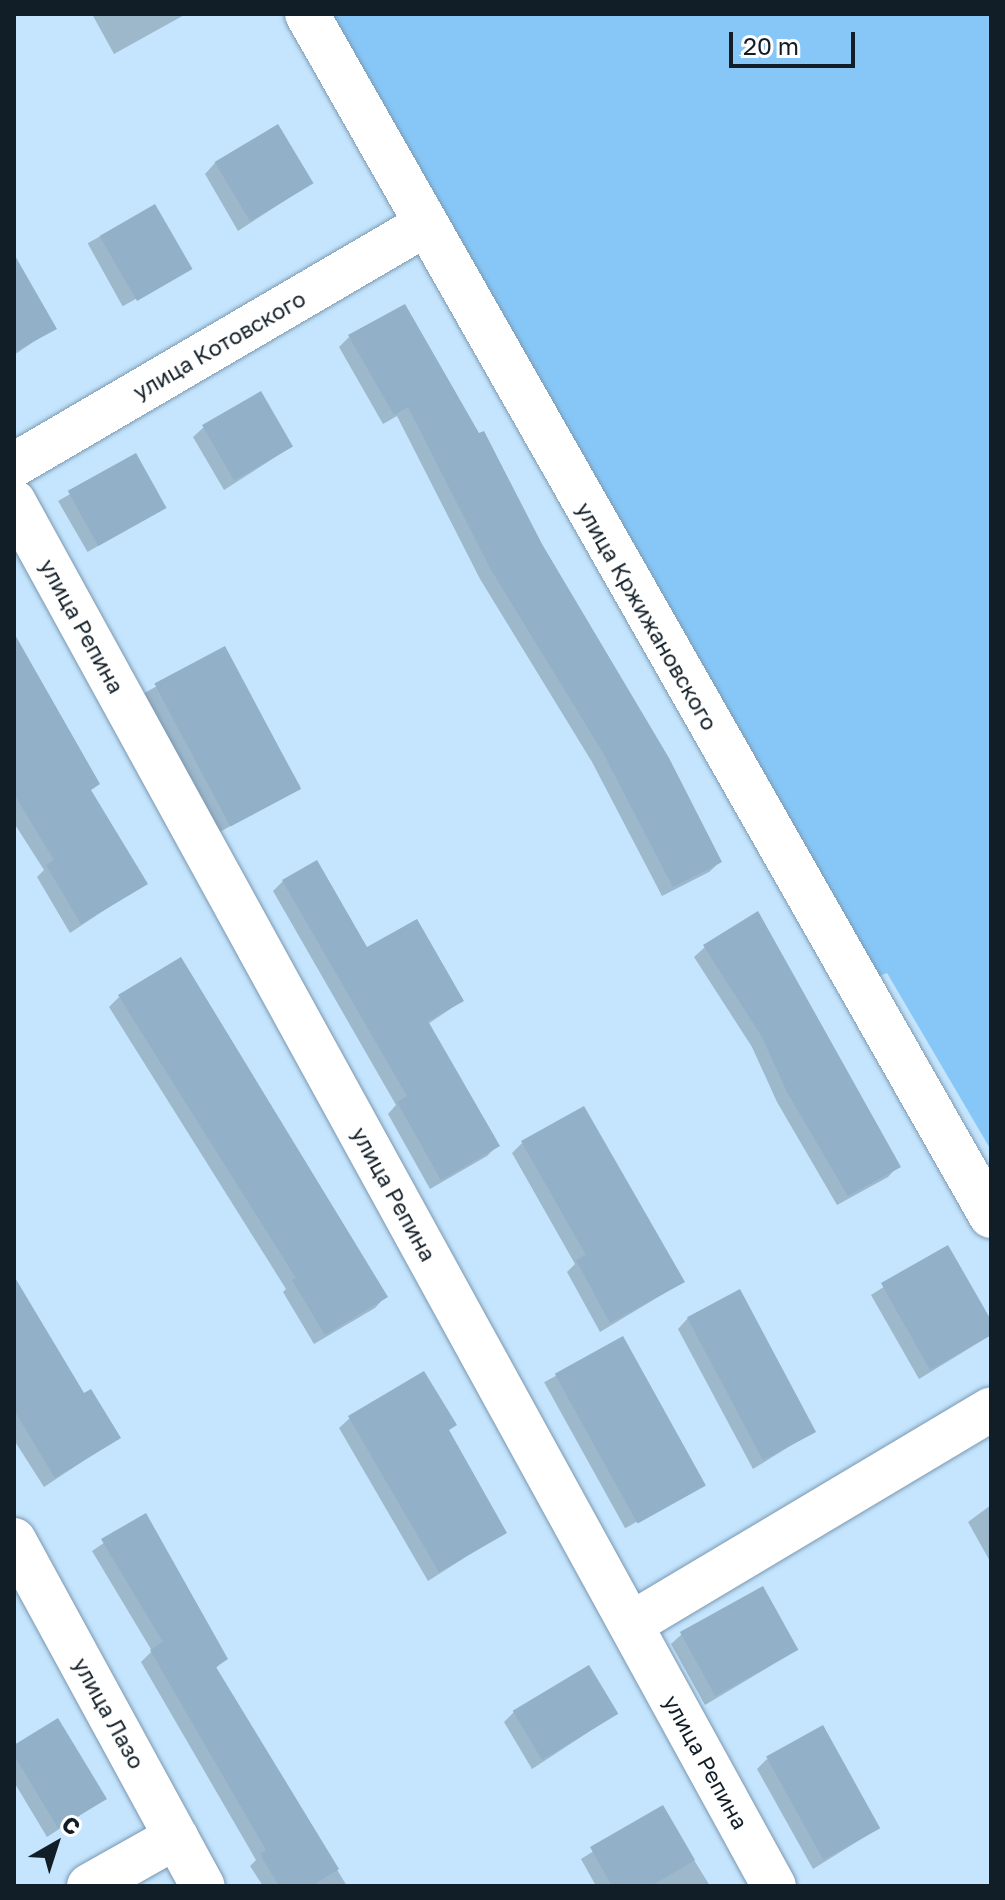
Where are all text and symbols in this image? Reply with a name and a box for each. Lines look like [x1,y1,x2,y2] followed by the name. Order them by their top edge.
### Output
[733,16,859,66] scale bar
[743,31,799,60] text: 20 m
[128,285,310,405] street label: улица Котовского
[571,497,723,735] street label: улица Кржижановского
[34,554,130,698] street label: улица Репина
[346,1122,442,1266] street label: улица Репина
[68,1653,150,1773] street label: улица Лазо
[658,1690,754,1834] street label: улица Репина
[16,1804,96,1884] north arrow
[57,1810,86,1840] text: С

